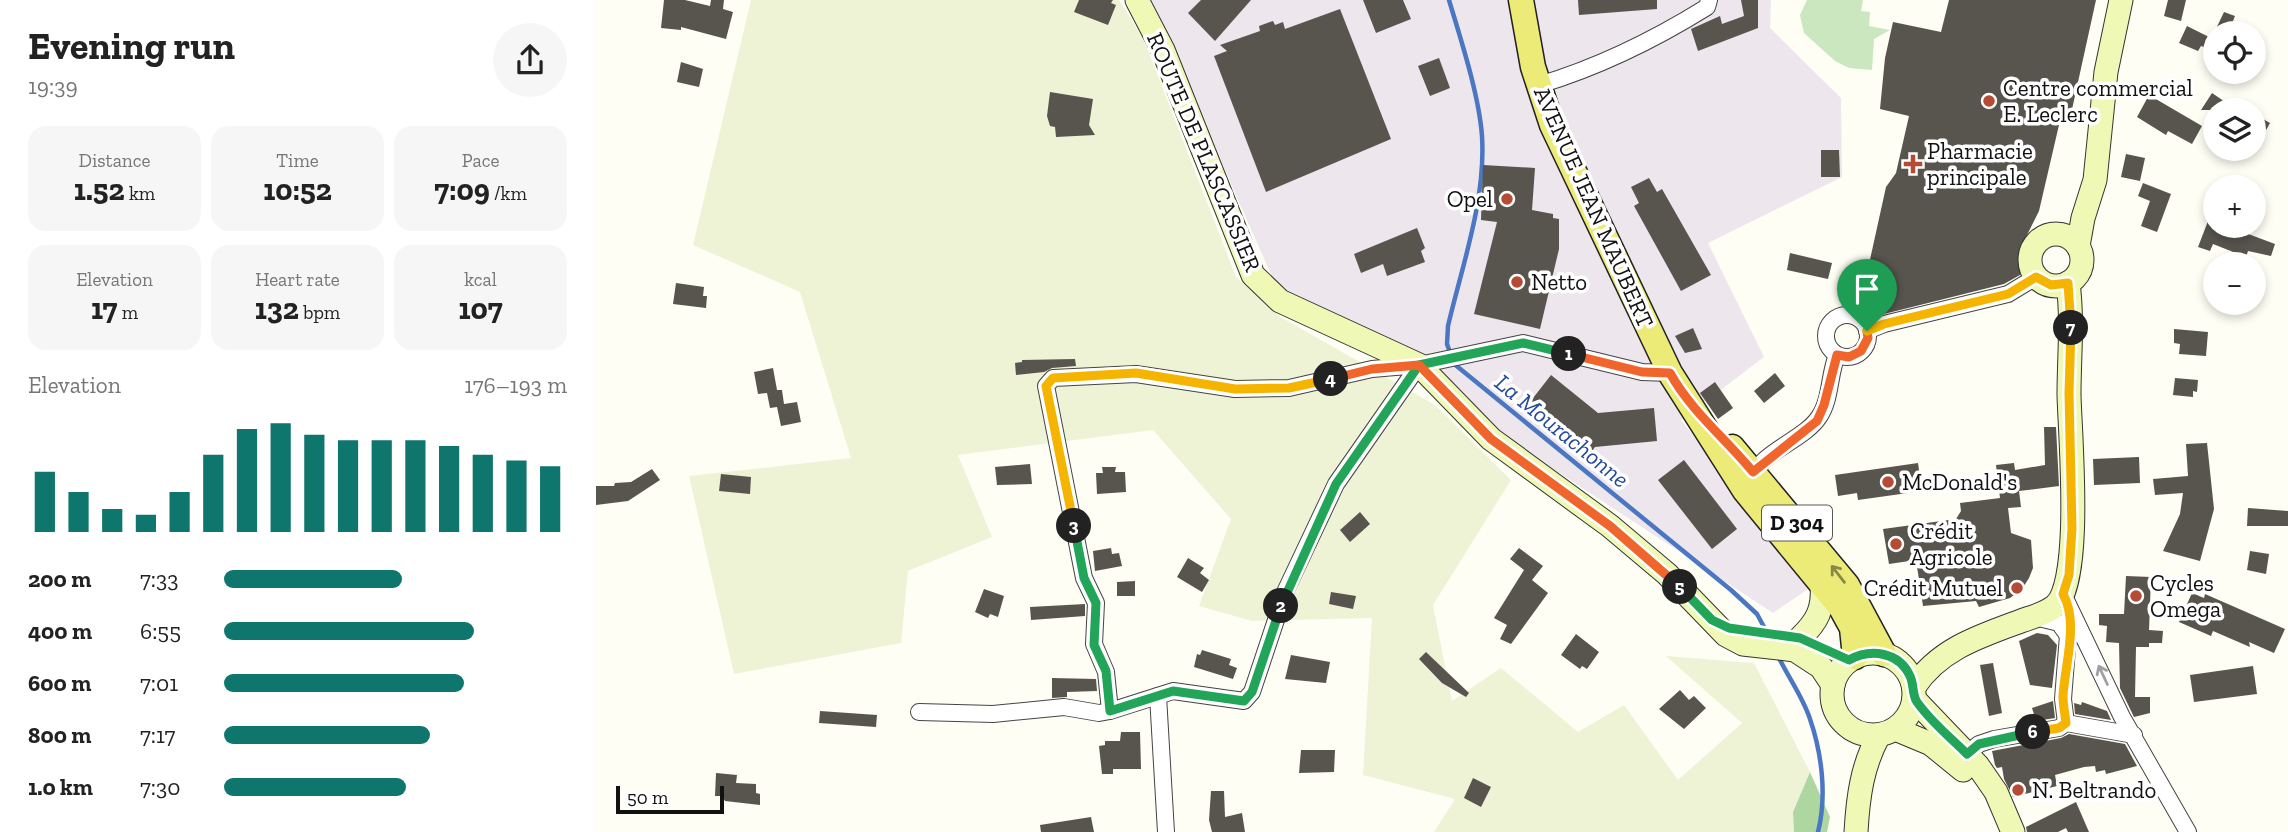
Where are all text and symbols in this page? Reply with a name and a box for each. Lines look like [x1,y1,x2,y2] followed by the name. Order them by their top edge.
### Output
[2203,21,2266,315] map controls
[2203,21,2266,84] button: locate
[28,23,235,69] text: Evening run
[493,23,567,97] button: share
[1141,28,1267,276] street label: ROUTE DE PLASCASSIER
[28,72,78,100] text: 19:39
[2003,74,2193,128] place label: Centre commercial E. Leclerc
[1528,82,1660,332] street label: AVENUE JEAN MAUBERT
[1981,93,1997,109] marker: Centre commercial E. Leclerc
[2203,98,2266,161] button: layers
[1927,137,2033,191] place label: Pharmacie principale
[79,149,150,172] text: Distance
[276,149,319,172] text: Time
[462,149,499,172] text: Pace
[1905,156,1921,172] marker: Pharmacie principale
[74,172,125,208] text: 1.52
[263,172,332,208] text: 10:52
[434,172,490,208] text: 7:09
[2203,175,2266,238] button: +
[125,182,155,205] text: km
[490,182,527,205] text: /km
[1447,185,1493,213] place label: Opel
[1499,191,1515,207] marker: Opel
[2203,252,2266,315] button: −
[1837,259,1897,331] pin
[76,268,153,291] text: Elevation
[255,268,340,291] text: Heart rate
[464,268,497,291] text: kcal
[1531,268,1587,296] place label: Netto
[1848,270,1886,308] icon: arrive
[1509,274,1525,290] marker: Netto
[91,291,117,327] text: 17
[255,291,299,327] text: 132
[458,291,503,327] text: 107
[117,301,138,324] text: m
[299,301,340,324] text: bpm
[2053,310,2089,346] pin: 7
[2066,316,2075,339] text: 7
[1551,336,1587,372] pin: 1
[1565,342,1572,365] text: 1
[1313,362,1349,396] pin: 4
[1325,367,1336,390] text: 4
[1489,368,1635,494] water label: La Mourachonne
[28,371,121,399] text: Elevation
[464,371,567,399] text: 176–193 m
[1902,468,2017,496] place label: McDonald's
[1880,474,1896,490] marker: McDonald's
[1762,505,1832,540] road number: D 304
[1057,508,1091,544] pin: 3
[1068,514,1079,537] text: 3
[1910,517,1993,571] place label: Crédit Agricole
[1888,536,1904,552] marker: Crédit Agricole
[28,565,91,593] text: 200 m
[140,565,178,593] text: 7:33
[1831,565,1846,584] one-way arrow
[2150,569,2221,623] place label: Cycles Omega
[1663,570,1697,604] pin: 5
[1864,574,2003,602] place label: Crédit Mutuel
[1675,575,1684,598] text: 5
[2009,580,2025,596] marker: Crédit Mutuel
[1263,588,1299,624] pin: 2
[2128,588,2144,604] marker: Cycles Omega
[1275,594,1286,617] text: 2
[28,617,92,645] text: 400 m
[140,617,181,645] text: 6:55
[2096,665,2109,686] one-way arrow
[28,669,91,697] text: 600 m
[140,669,178,697] text: 7:01
[2015,714,2051,750] pin: 6
[2027,720,2038,743] text: 6
[28,721,91,749] text: 800 m
[140,721,175,749] text: 7:17
[28,773,93,801] text: 1.0 km
[140,773,180,801] text: 7:30
[2032,776,2156,804] place label: N. Beltrando
[2010,782,2026,798] marker: N. Beltrando
[616,783,725,815] scale bar
[627,786,668,809] text: 50 m

